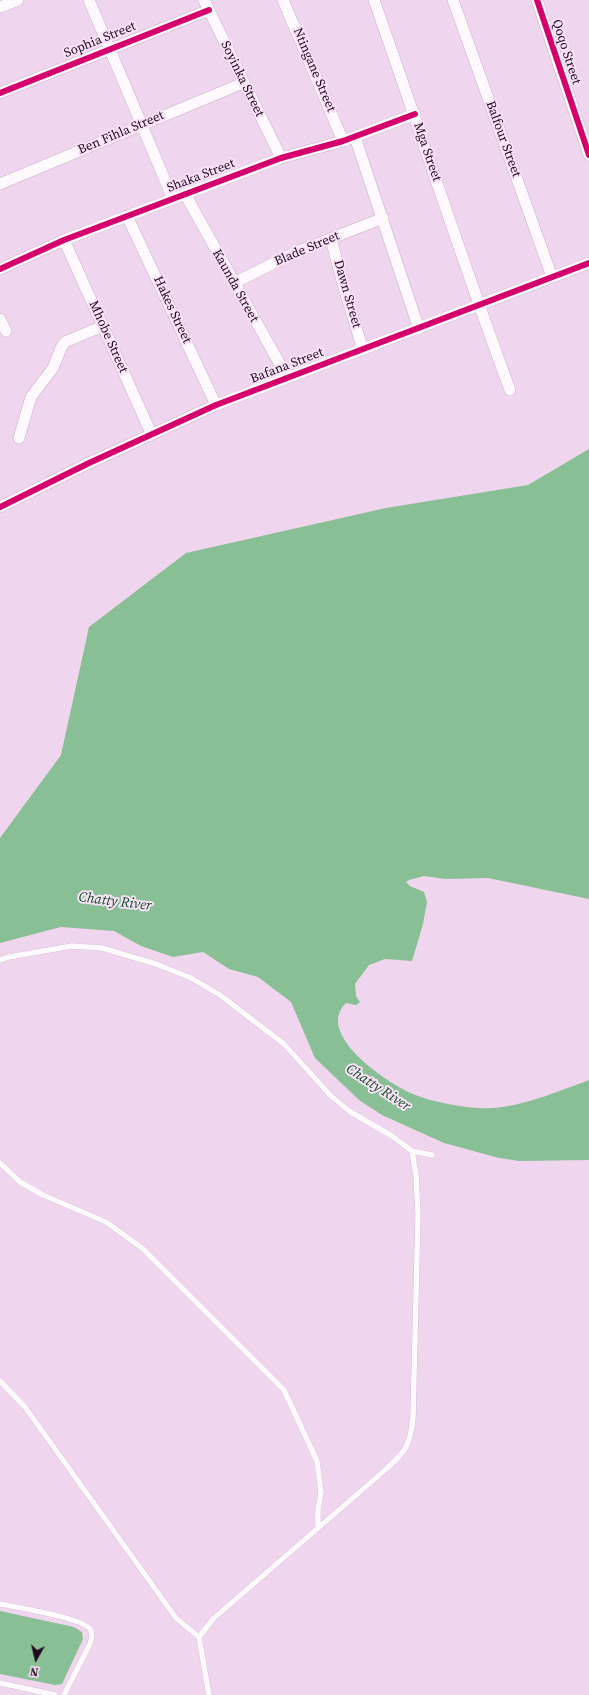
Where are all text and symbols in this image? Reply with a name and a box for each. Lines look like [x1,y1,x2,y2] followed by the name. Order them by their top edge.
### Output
[548,18,584,86] street label: Qoqo Street
[62,19,138,61] street label: Sophia Street
[289,26,339,114] street label: Ntingane Street
[217,39,267,119] street label: Soyinka Street
[482,99,524,179] street label: Balfour Street
[76,108,166,158] street label: Ben Fihla Street
[410,121,444,183] street label: Mga Street
[165,156,237,196] street label: Shaka Street
[272,228,342,270] street label: Blade Street
[209,247,261,325] street label: Kaunda Street
[330,258,364,330] street label: Dawn Street
[150,274,194,346] street label: Hakes Street
[85,299,131,375] street label: Mhobe Street
[248,345,326,387] street label: Bafana Street
[78,889,152,915] water label: Chatty River
[343,1061,413,1115] water label: Chatty River
[16,1639,56,1679] north arrow
[29,1663,39,1679] text: N

